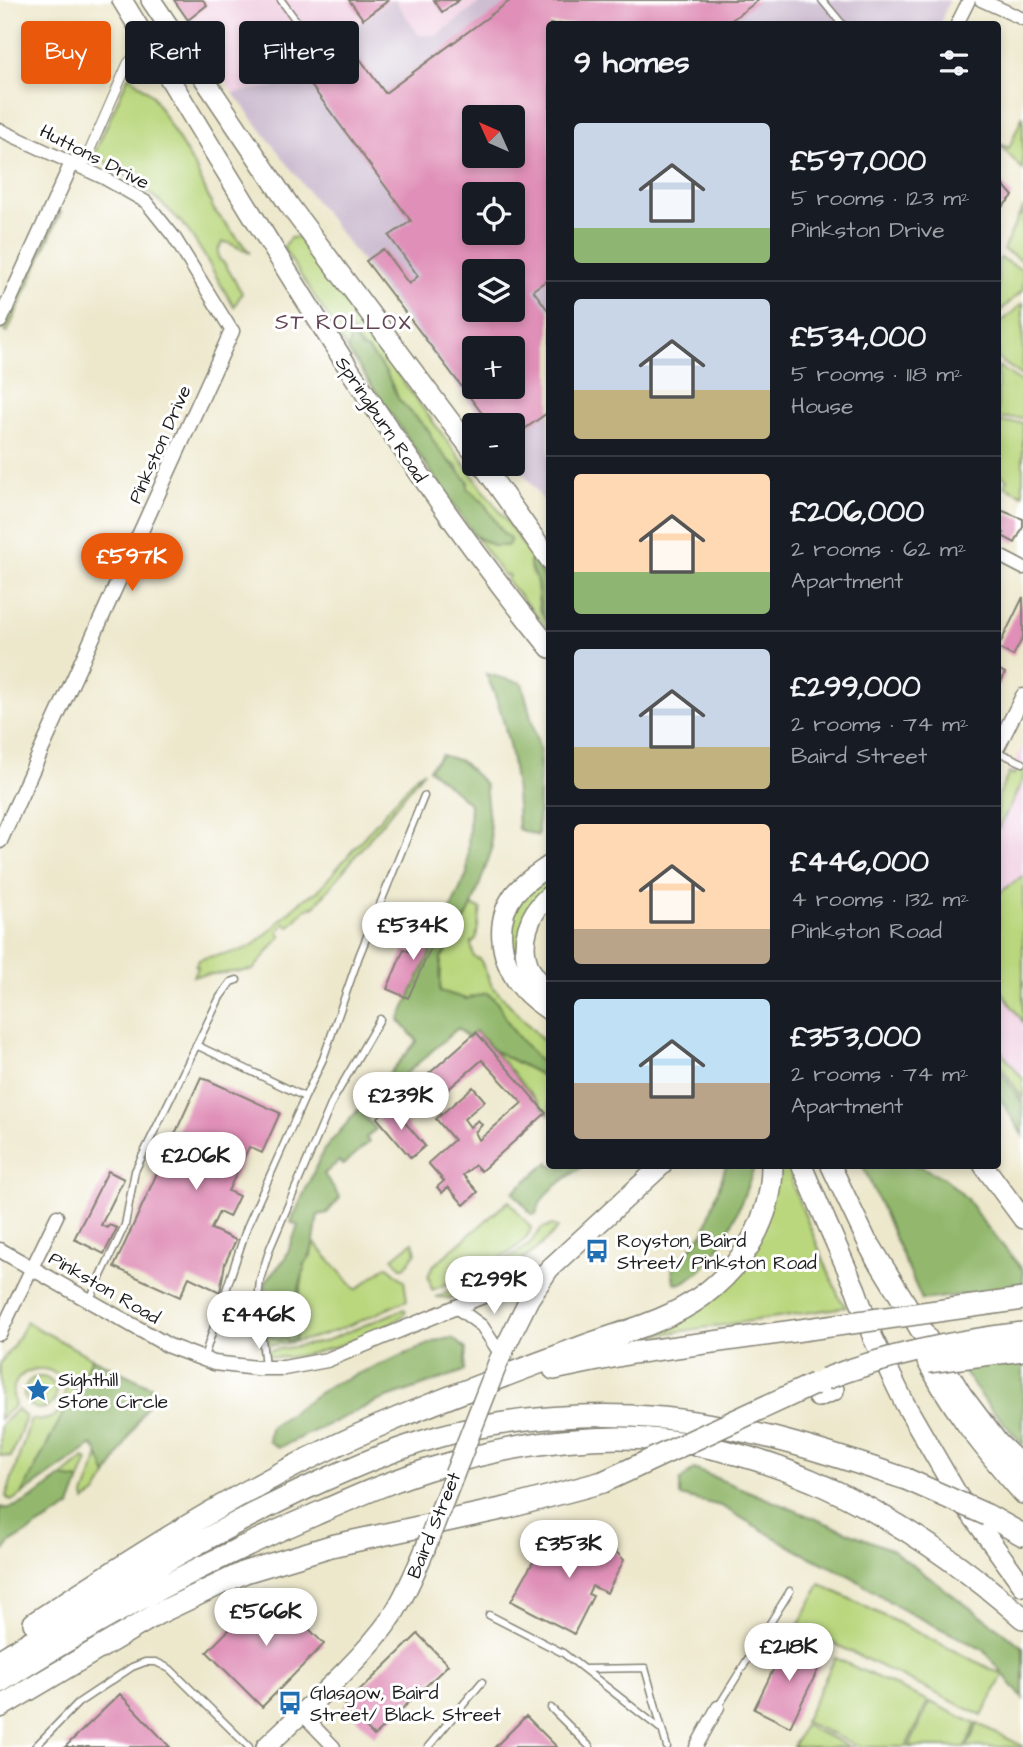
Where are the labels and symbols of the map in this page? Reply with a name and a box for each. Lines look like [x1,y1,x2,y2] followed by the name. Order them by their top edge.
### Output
[462,105,525,168] north arrow
[35,118,154,197] street label: Huttons Drive
[275,308,413,337] district label: ST ROLLOX
[328,351,433,489] street label: Springburn Road
[122,381,199,508] street label: Pinkston Drive
[83,534,181,593] pin: £597K
[364,902,462,962] pin: £534K
[352,1072,450,1132] pin: £239K
[147,1132,245,1192] pin: £206K
[617,1228,817,1277] place label: Royston, Baird Street/ Pinkston Road
[583,1237,611,1265] bus stop icon: Royston, Baird Street/ Pinkston Road
[43,1245,165,1331] street label: Pinkston Road
[445,1256,543,1316] pin: £299K
[210,1292,308,1351] pin: £446K
[58,1367,168,1416] place label: Sighthill Stone Circle
[24,1376,52,1404] place icon: Sighthill Stone Circle
[401,1468,468,1583] street label: Baird Street
[520,1520,618,1580] pin: £353K
[217,1588,315,1648] pin: £566K
[740,1624,838,1683] pin: £218K
[310,1680,501,1729] place label: Glasgow, Baird Street/ Black Street
[276,1689,304,1717] bus stop icon: Glasgow, Baird Street/ Black Street

